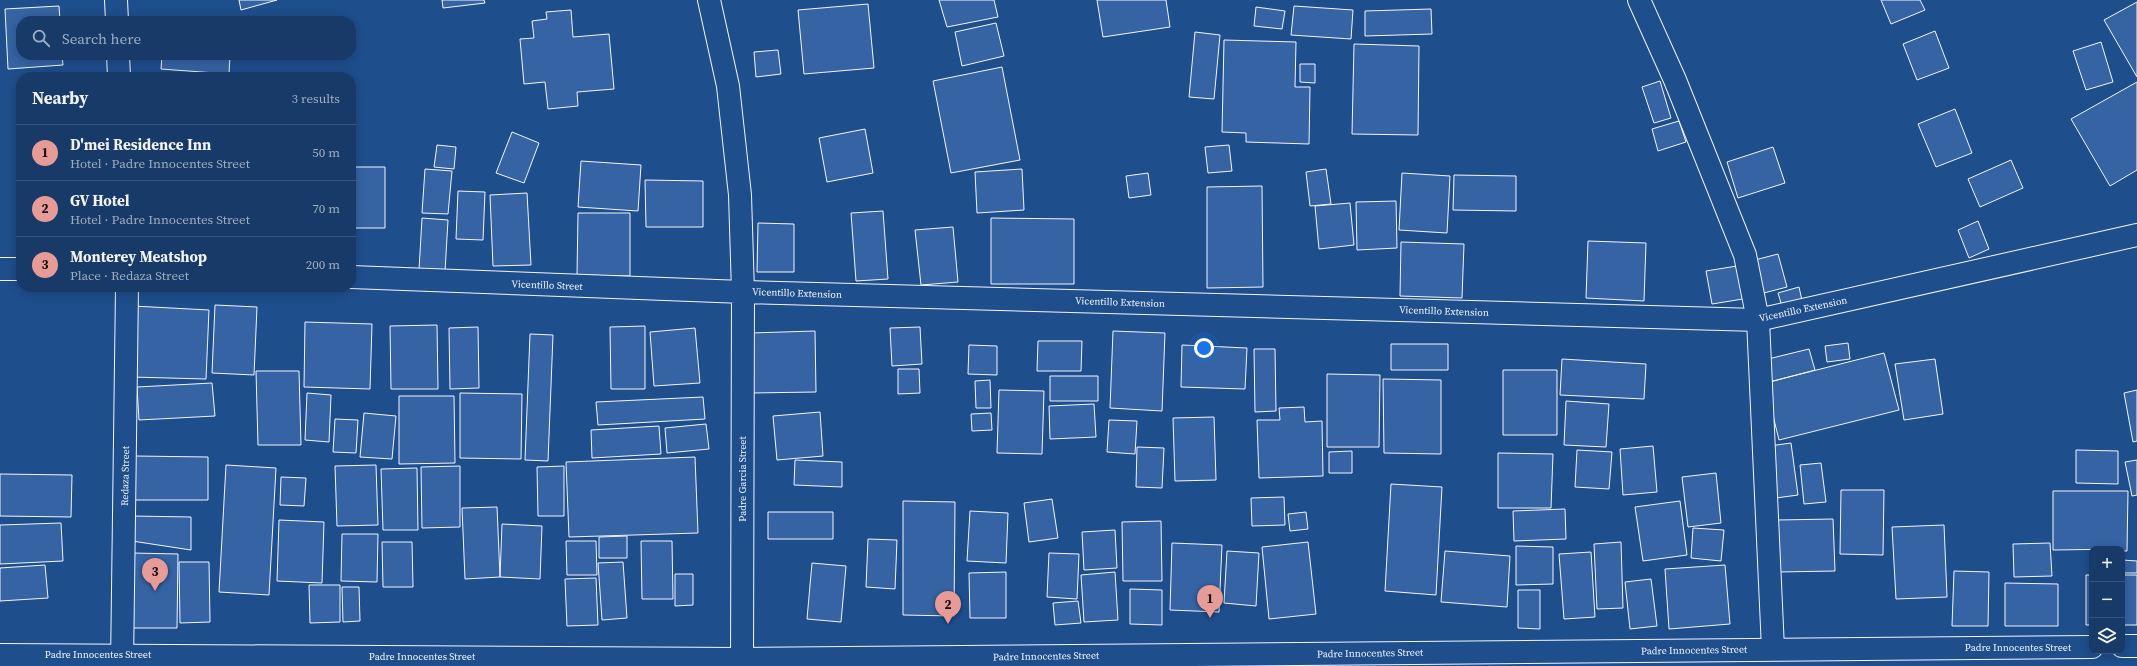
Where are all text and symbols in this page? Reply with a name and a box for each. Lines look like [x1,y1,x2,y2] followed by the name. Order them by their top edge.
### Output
[16,16,356,60] search box
[30,27,52,49] icon: search
[62,28,141,49] text: Search here
[32,86,88,110] text: Nearby
[292,90,340,107] text: 3 results
[70,134,211,155] text: D'mei Residence Inn
[41,144,49,161] text: 1
[312,144,340,161] text: 50 m
[70,155,250,172] text: Hotel · Padre Innocentes Street
[70,190,130,211] text: GV Hotel
[41,200,49,217] text: 2
[312,200,340,217] text: 70 m
[70,211,250,228] text: Hotel · Padre Innocentes Street
[70,246,207,267] text: Monterey Meatshop
[41,256,49,273] text: 3
[306,256,340,273] text: 200 m
[70,267,189,284] text: Place · Redaza Street
[511,277,584,293] street label: Vicentillo Street
[752,285,842,301] street label: Vicentillo Extension
[1758,293,1848,325] street label: Vicentillo Extension
[1075,294,1165,310] street label: Vicentillo Extension
[1399,303,1489,319] street label: Vicentillo Extension
[1194,338,1214,358] your location
[736,436,749,522] street label: Padre Garcia Street
[118,445,132,506] street label: Redaza Street
[2089,546,2125,654] map controls
[2089,546,2125,582] button: +
[142,558,168,591] pin: 3
[2089,582,2125,618] button: −
[1197,585,1223,618] pin: 1
[935,591,961,624] pin: 2
[2089,618,2125,654] button: layers
[1965,641,2072,654] street label: Padre Innocentes Street
[1641,643,1748,657] street label: Padre Innocentes Street
[1317,646,1424,660] street label: Padre Innocentes Street
[45,648,152,661] street label: Padre Innocentes Street
[993,649,1100,663] street label: Padre Innocentes Street
[369,650,476,663] street label: Padre Innocentes Street

